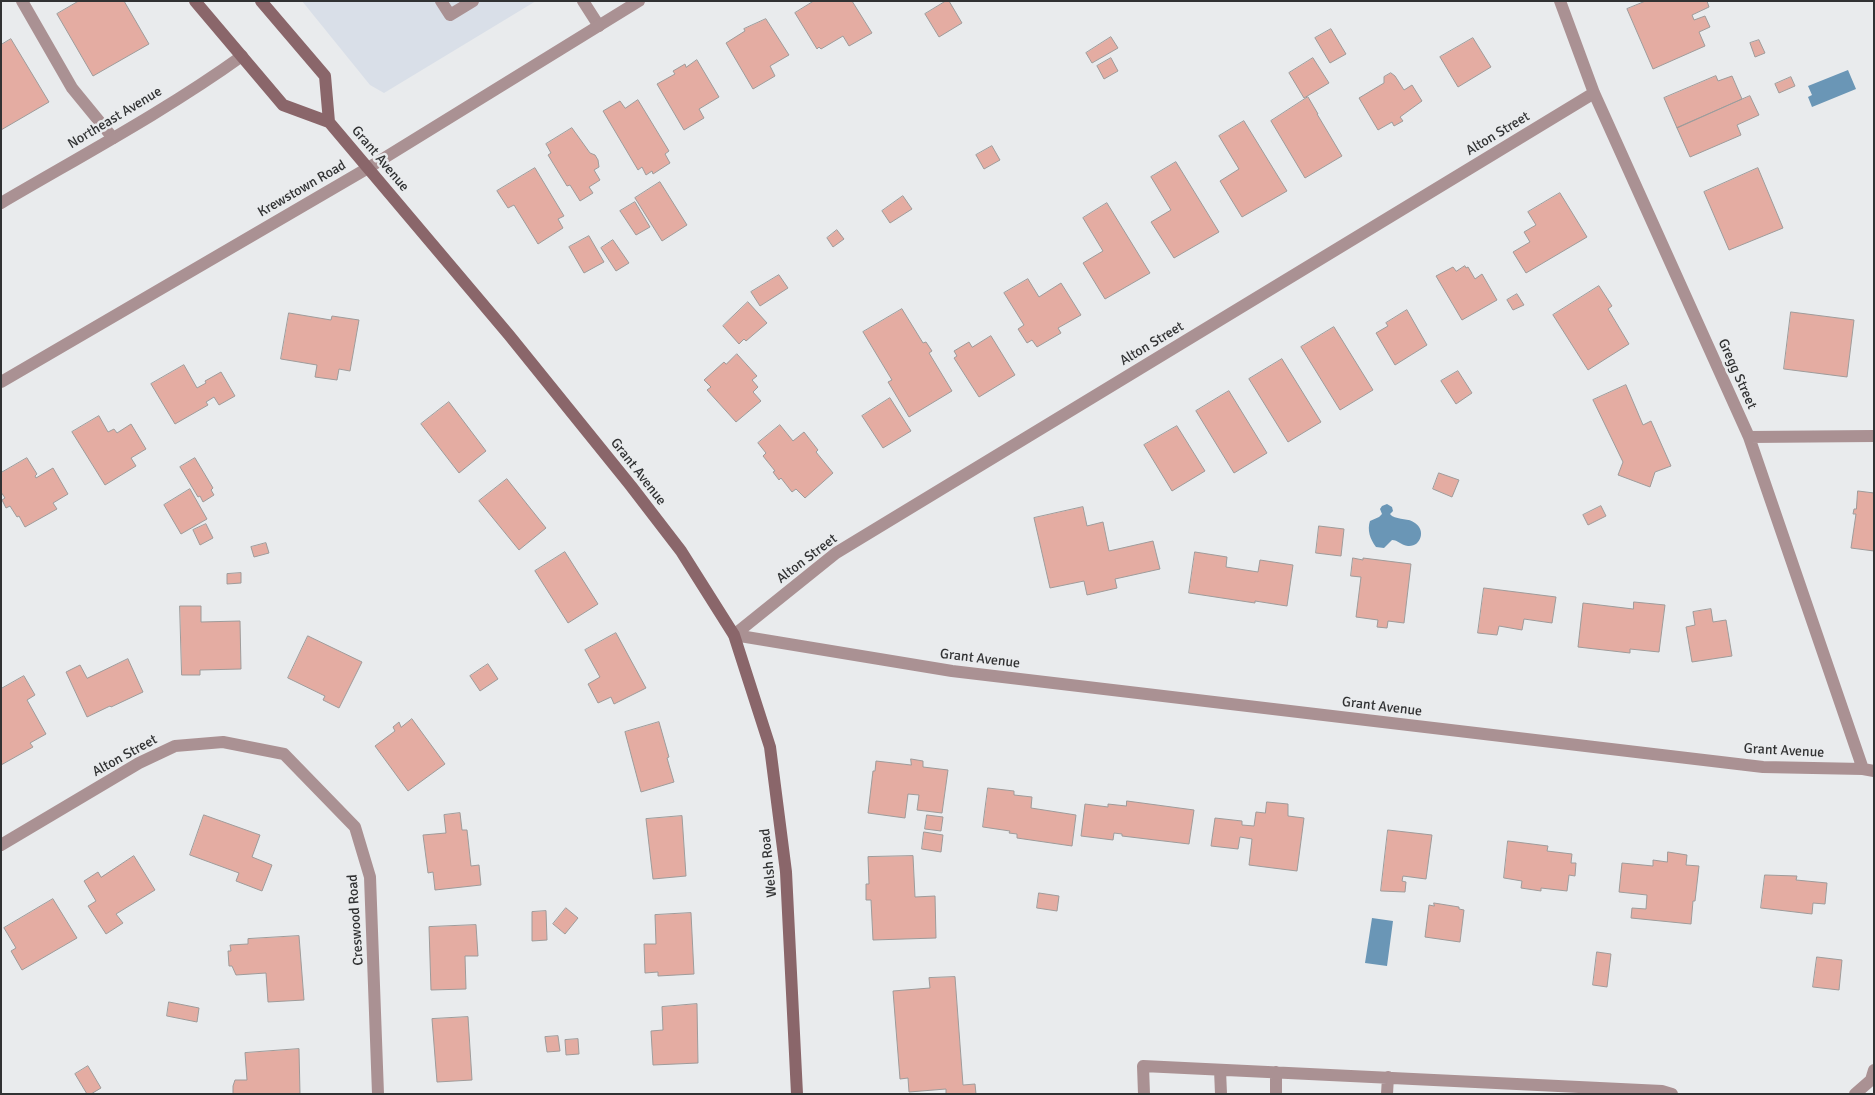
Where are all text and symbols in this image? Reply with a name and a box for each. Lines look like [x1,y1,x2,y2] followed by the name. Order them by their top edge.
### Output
[65,83,165,153] street label: Northeast Avenue
[1463,108,1533,160] street label: Alton Street
[348,123,412,195] street label: Grant Avenue
[255,157,349,221] street label: Krewstown Road
[1117,318,1187,370] street label: Alton Street
[1714,336,1760,412] street label: Gregg Street
[607,435,669,509] street label: Grant Avenue
[773,531,841,587] street label: Alton Street
[939,646,1021,672] street label: Grant Avenue
[1341,694,1423,720] street label: Grant Avenue
[90,731,160,781] street label: Alton Street
[1743,741,1825,761] street label: Grant Avenue
[757,828,781,898] street label: Welsh Road
[344,874,368,966] street label: Creswood Road

